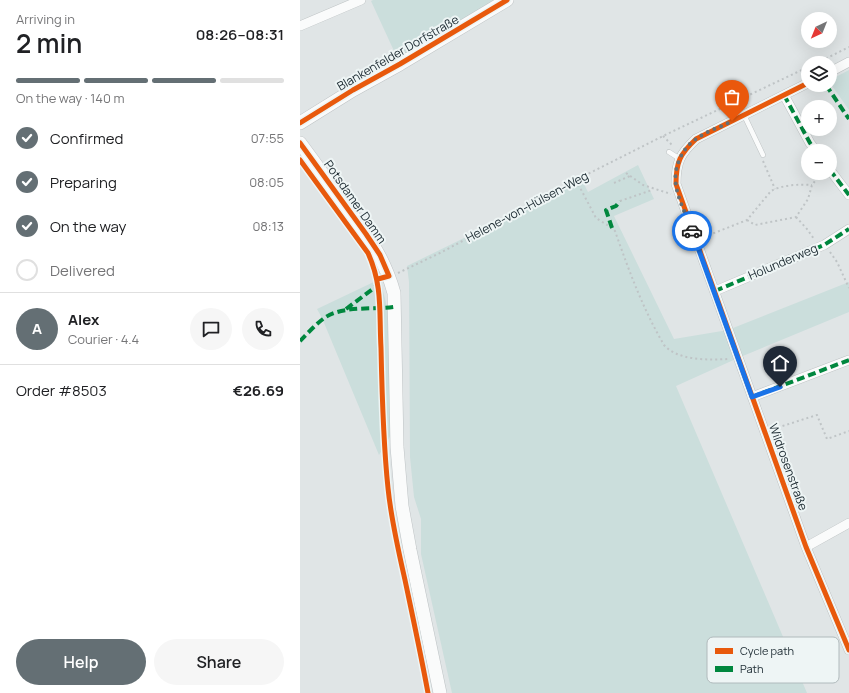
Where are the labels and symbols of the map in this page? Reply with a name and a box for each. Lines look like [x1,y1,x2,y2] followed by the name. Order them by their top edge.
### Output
[334,11,462,94] street label: Blankenfelder Dorfstraße
[801,12,837,48] north arrow
[715,80,749,121] pin
[320,157,391,247] street label: Potsdamer Damm
[462,167,591,246] street label: Helene-von-Hülsen-Weg
[672,211,712,251] courier
[745,239,820,284] street label: Holunderweg
[763,346,797,387] pin
[765,421,812,513] street label: Wildrosenstraße
[707,637,839,683] legend
[740,643,794,658] text: Cycle path
[740,661,763,676] text: Path

